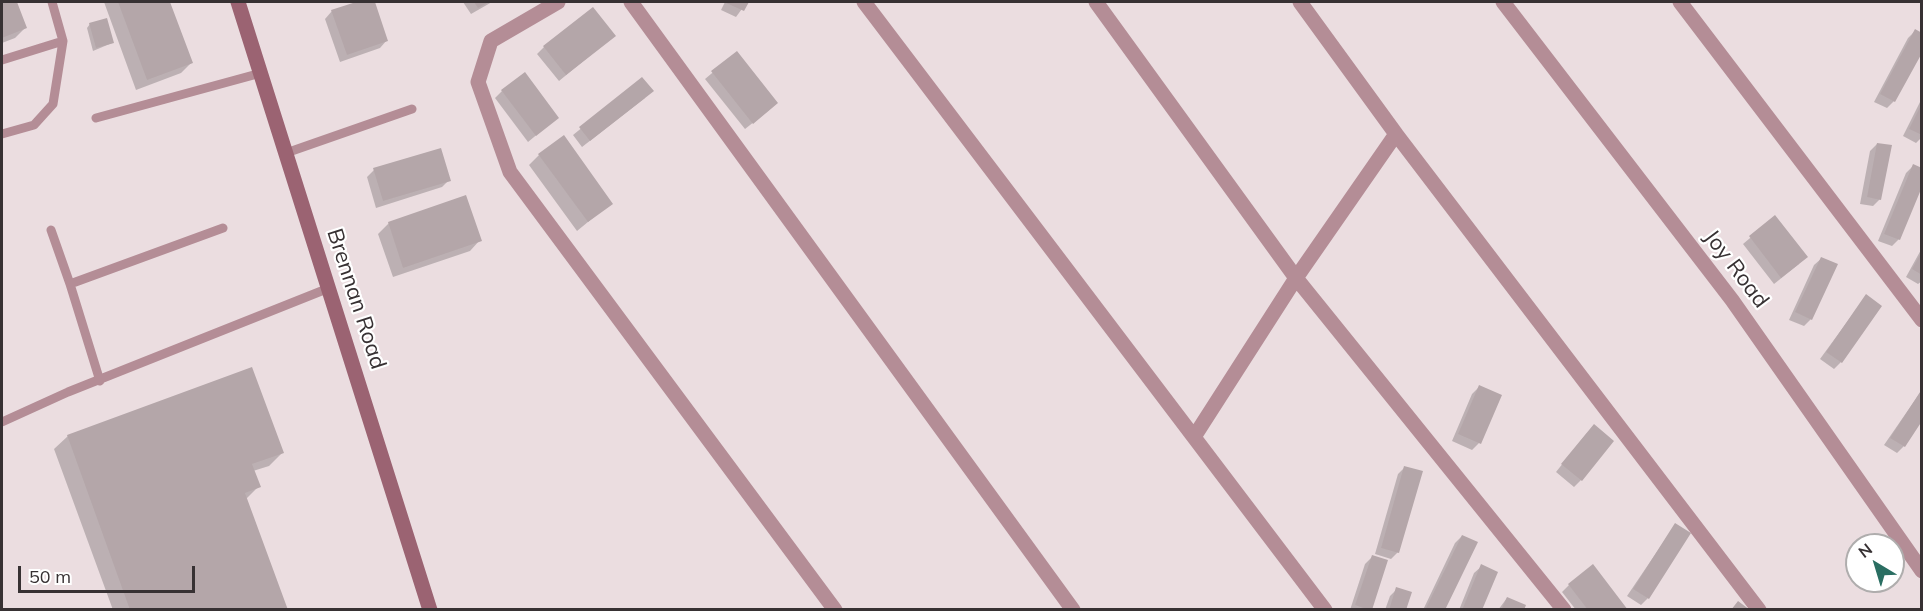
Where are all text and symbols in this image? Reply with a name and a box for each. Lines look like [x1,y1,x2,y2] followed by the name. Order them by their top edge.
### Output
[321,225,391,373] street label: Brennan Road
[1698,225,1774,313] street label: Joy Road
[1845,533,1905,593] north arrow
[1854,539,1876,562] text: N
[21,554,198,592] scale bar
[29,565,71,588] text: 50 m

